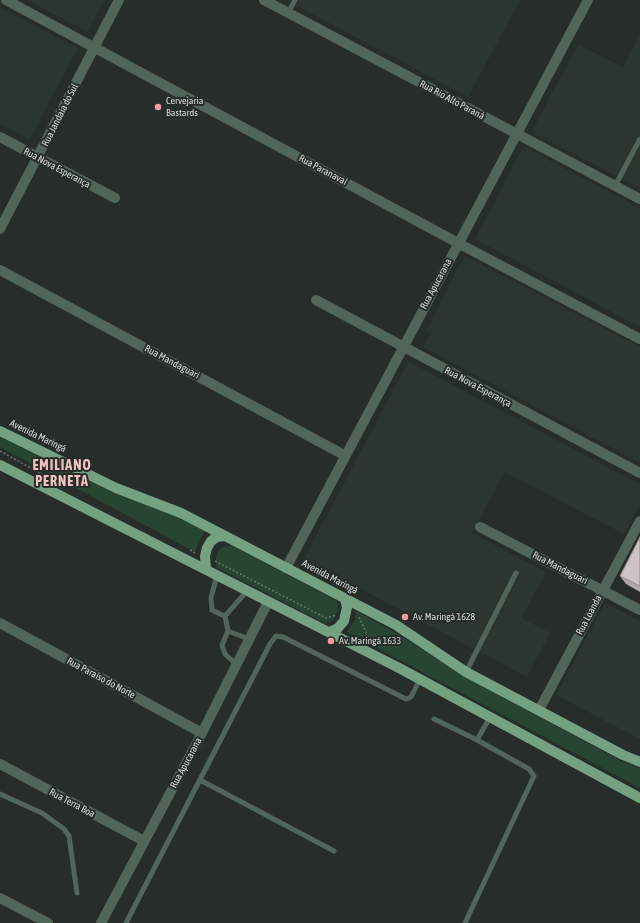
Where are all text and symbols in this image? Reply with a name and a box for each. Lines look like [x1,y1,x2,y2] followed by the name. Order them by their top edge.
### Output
[417,78,487,122] street label: Rua Rio Alto Paraná
[39,82,81,148] street label: Rua Jandaia do Sul
[166,95,203,118] place label: Cervejaria Bastards
[153,102,163,112] marker: Cervejaria Bastards
[21,145,93,191] street label: Rua Nova Esperança
[297,152,349,188] street label: Rua Paranavaí
[418,257,454,311] street label: Rua Apucarana
[142,343,202,381] street label: Rua Mandaguari
[442,364,514,410] street label: Rua Nova Esperança
[8,417,68,455] street label: Avenida Maringá
[32,458,92,490] district label: EMILIANO PERNETA
[530,549,590,587] street label: Rua Mandaguari
[300,557,360,597] street label: Avenida Maringá
[574,593,604,637] street label: Rua Loanda
[413,611,475,623] place label: Av. Maringá 1628
[400,612,410,622] marker: Av. Maringá 1628
[339,635,401,647] place label: Av. Maringá 1633
[326,636,336,646] marker: Av. Maringá 1633
[65,655,137,701] street label: Rua Paraíso do Norte
[168,736,204,790] street label: Rua Apucarana
[47,786,97,820] street label: Rua Terra Boa

